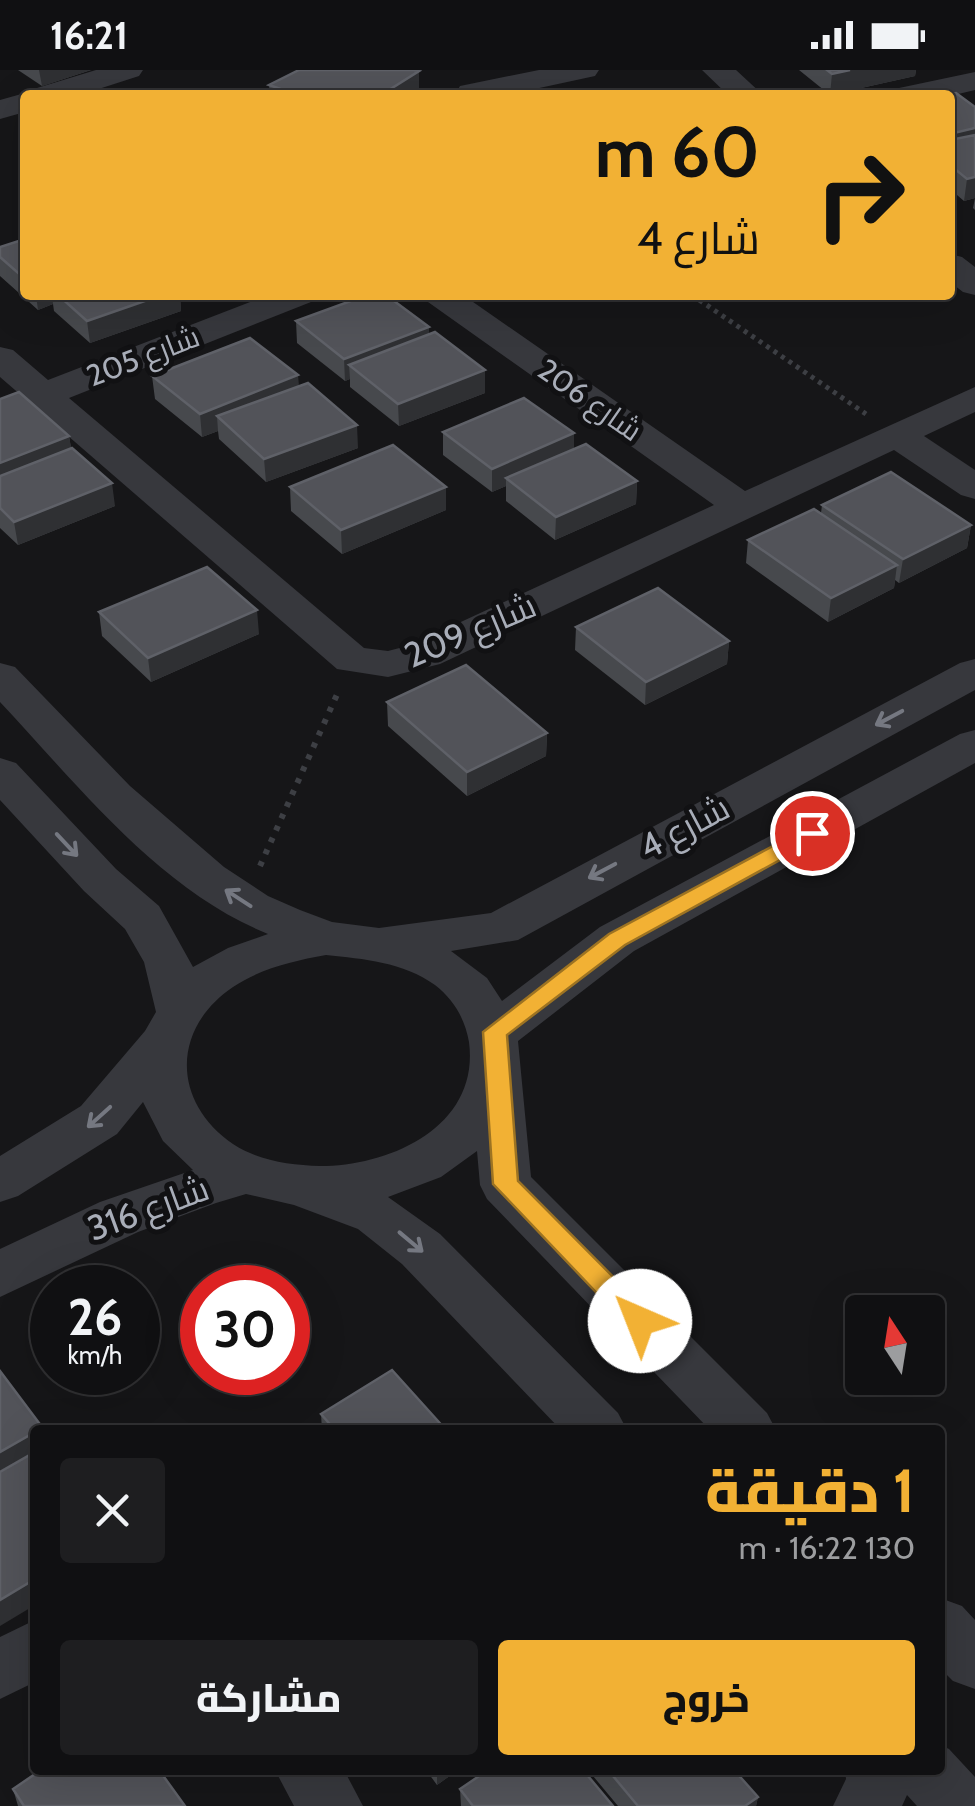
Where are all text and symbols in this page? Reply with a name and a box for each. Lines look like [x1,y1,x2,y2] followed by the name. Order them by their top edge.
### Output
[50,12,128,59] text: 16:21
[595,109,760,195] text: 60 m
[795,130,925,260] icon: right
[637,211,760,265] text: شارع 4
[81,318,205,396] street label: شارع 205
[530,351,649,451] street label: شارع 206
[398,583,543,679] street label: شارع 209
[875,709,904,728] one-way arrow
[632,786,737,870] street label: شارع 4
[770,791,855,876] pin
[785,806,840,861] icon: arrive
[55,832,79,856] one-way arrow
[588,862,618,882] one-way arrow
[225,887,253,908] one-way arrow
[86,1104,112,1128] one-way arrow
[81,1166,215,1252] street label: شارع 316
[398,1231,424,1253] one-way arrow
[180,1265,310,1395] speed limit sign: 30
[588,1269,692,1373] position arrow
[68,1287,122,1348] text: 26
[845,1295,945,1395] north arrow
[845,1295,945,1395] map controls
[68,1340,122,1370] text: km/h
[705,1454,915,1527] text: 1 دقيقة
[60,1458,165,1563] button: close
[739,1528,915,1567] text: 130 m · 16:22
[60,1640,478,1755] button: مشاركة
[498,1640,915,1755] button: خروج

